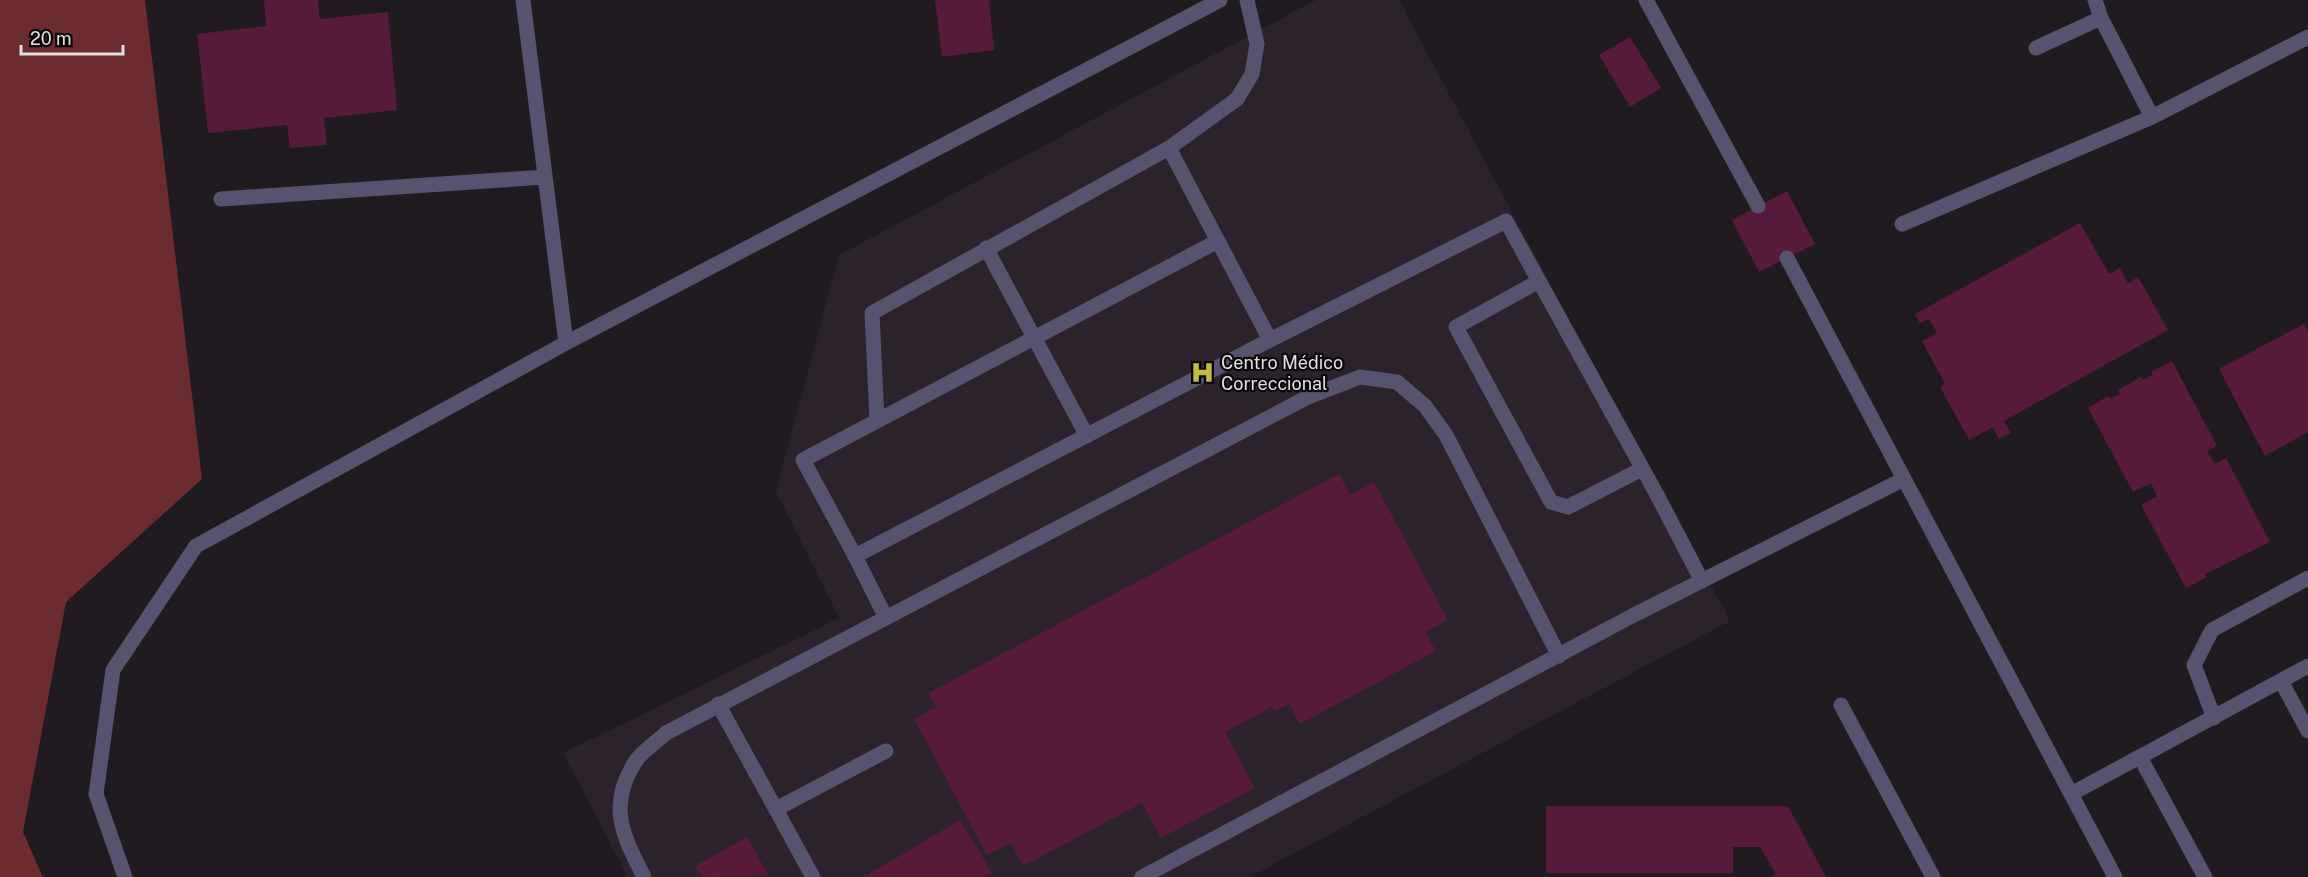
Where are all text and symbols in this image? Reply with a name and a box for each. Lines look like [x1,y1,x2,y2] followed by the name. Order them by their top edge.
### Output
[21,18,123,56] scale bar
[30,28,72,49] text: 20 m
[1221,352,1343,394] place label: Centro Médico Correccional
[1190,360,1216,386] hospital icon: Centro Médico Correccional

